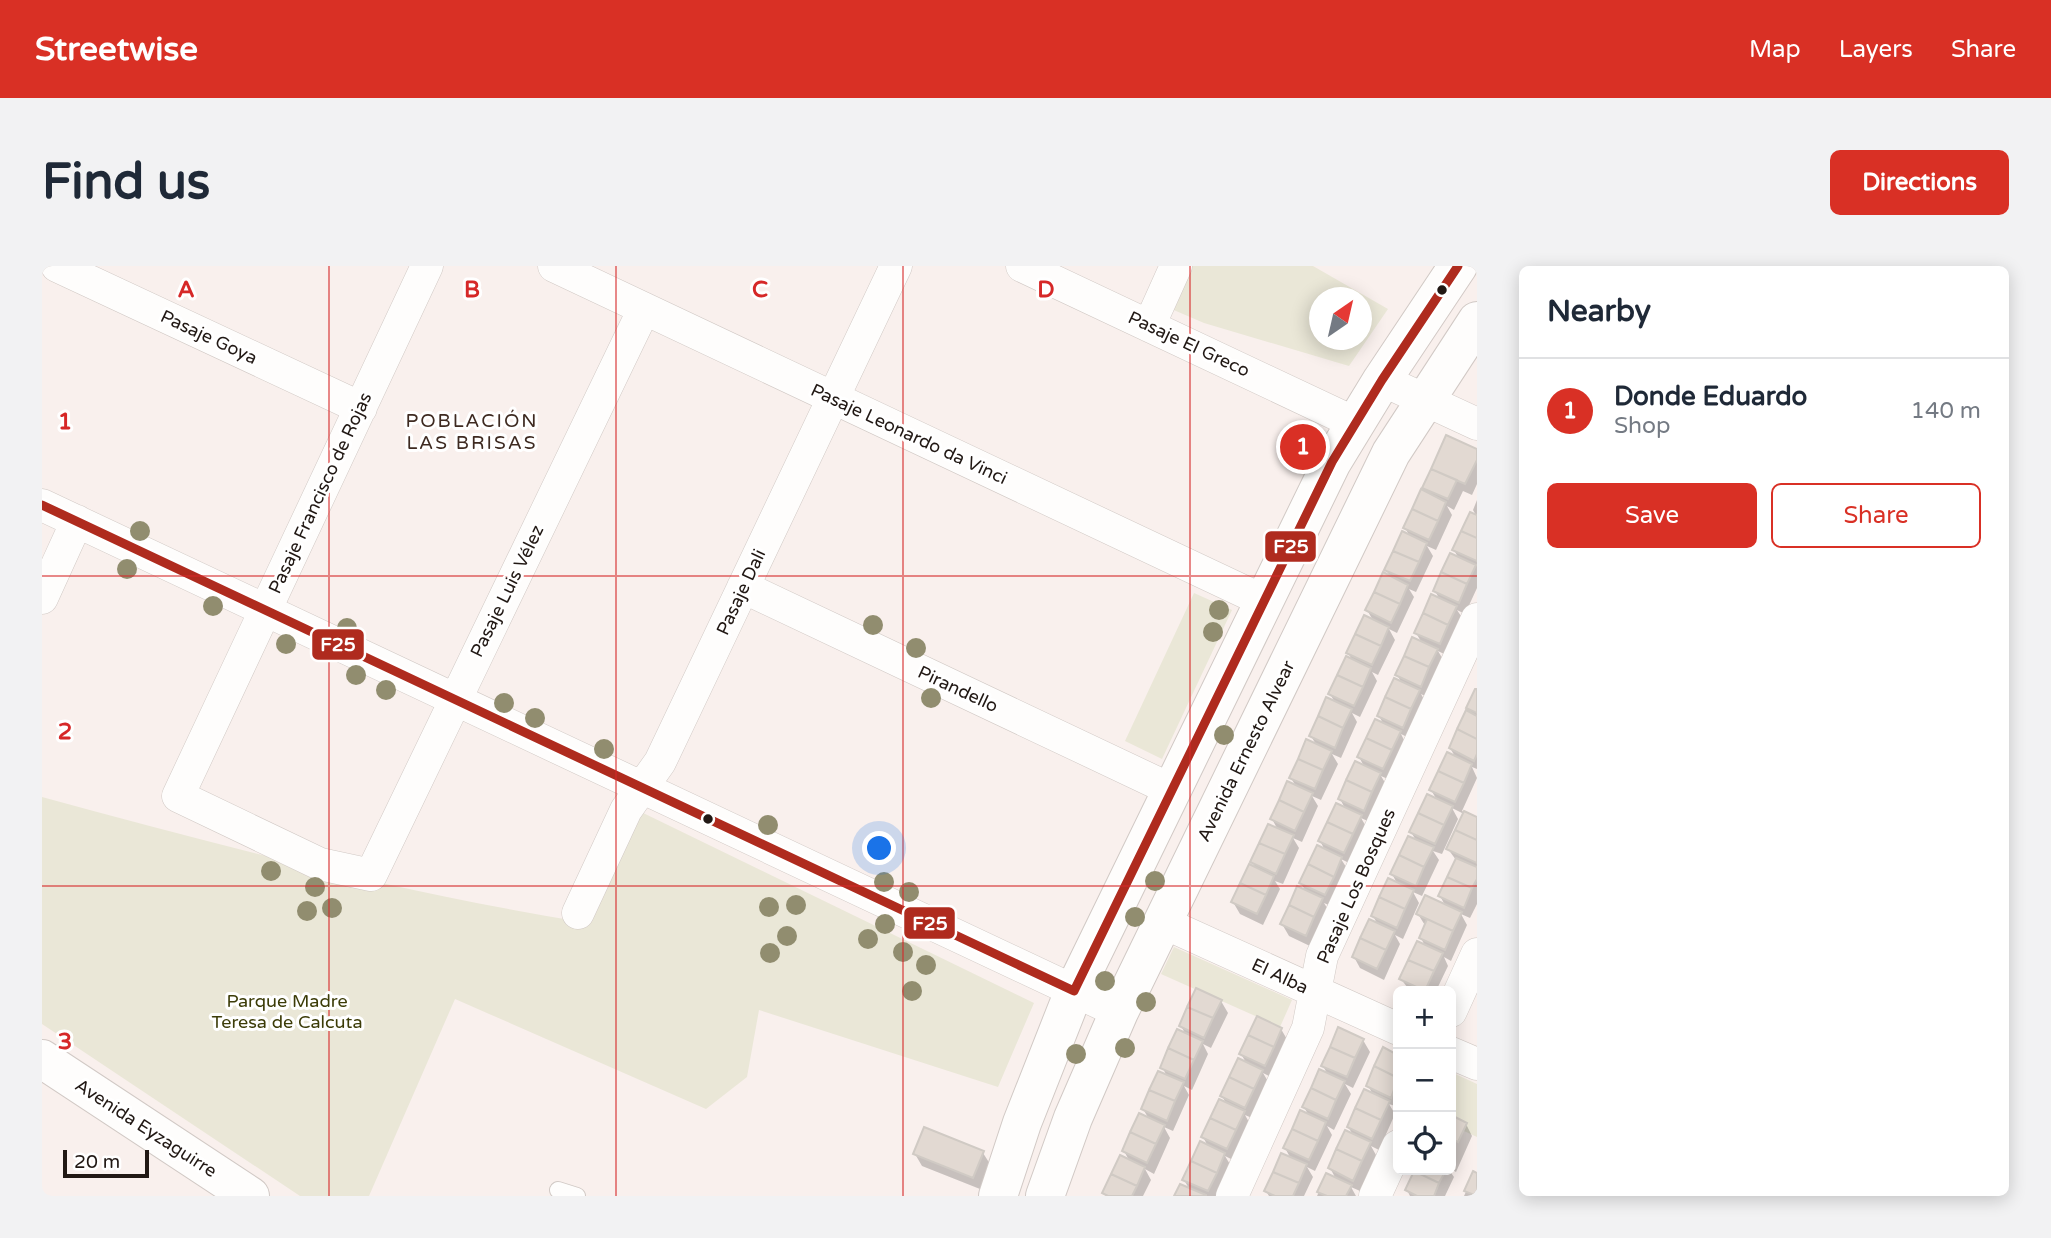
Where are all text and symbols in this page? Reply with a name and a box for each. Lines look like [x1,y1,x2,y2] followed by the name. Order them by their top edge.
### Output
[35,30,198,69] text: Streetwise
[1749,35,1801,64] text: Map
[1839,35,1913,64] text: Layers
[1951,35,2016,64] text: Share
[1830,150,2009,215] button: Directions
[42,153,210,212] text: Find us
[177,276,195,304] text: A
[464,276,480,304] text: B
[752,276,768,304] text: C
[1037,276,1055,304] text: D
[1435,283,1449,297] unlabelled marker
[1309,287,1372,350] north arrow
[1547,293,1651,330] text: Nearby
[157,305,261,369] street label: Pasaje Goya
[1125,306,1253,382] street label: Pasaje El Greco
[807,379,1011,489] street label: Pasaje Leonardo da Vinci
[1614,381,1807,412] text: Donde Eduardo
[264,389,376,597] street label: Pasaje Francisco de Rojas
[1563,397,1577,425] text: 1
[1911,397,1981,425] text: 140 m
[58,408,72,436] text: 1
[405,409,539,454] district label: POBLACIÓN LAS BRISAS
[1614,412,1671,440] text: Shop
[1280,421,1326,473] pin: 1
[1547,483,1757,548] button: Save
[1771,483,1981,548] button: Share
[465,521,549,661] street label: Pasaje Luis Vélez
[1264,530,1317,563] line badge: F25
[1273,536,1309,558] text: F25
[712,545,770,639] street label: Pasaje Dali
[311,628,365,661] line badge: F25
[320,634,356,656] text: F25
[1193,657,1299,845] street label: Avenida Ernesto Alvear
[914,661,1002,717] street label: Pirandello
[58,718,72,746] text: 2
[1312,805,1400,967] street label: Pasaje Los Bosques
[701,812,715,826] unlabelled marker
[862,831,896,865] your location
[903,906,956,940] line badge: F25
[912,913,948,935] text: F25
[1248,953,1312,999] street label: El Alba
[1393,986,1456,1175] map controls
[1393,986,1456,1049] button: +
[211,990,363,1033] park label: Parque Madre Teresa de Calcuta
[58,1028,72,1056] text: 3
[1393,1049,1456,1112] button: −
[71,1074,221,1182] street label: Avenida Eyzaguirre
[1393,1112,1456,1175] button: locate
[63,1147,149,1179] scale bar
[74,1151,120,1173] text: 20 m

